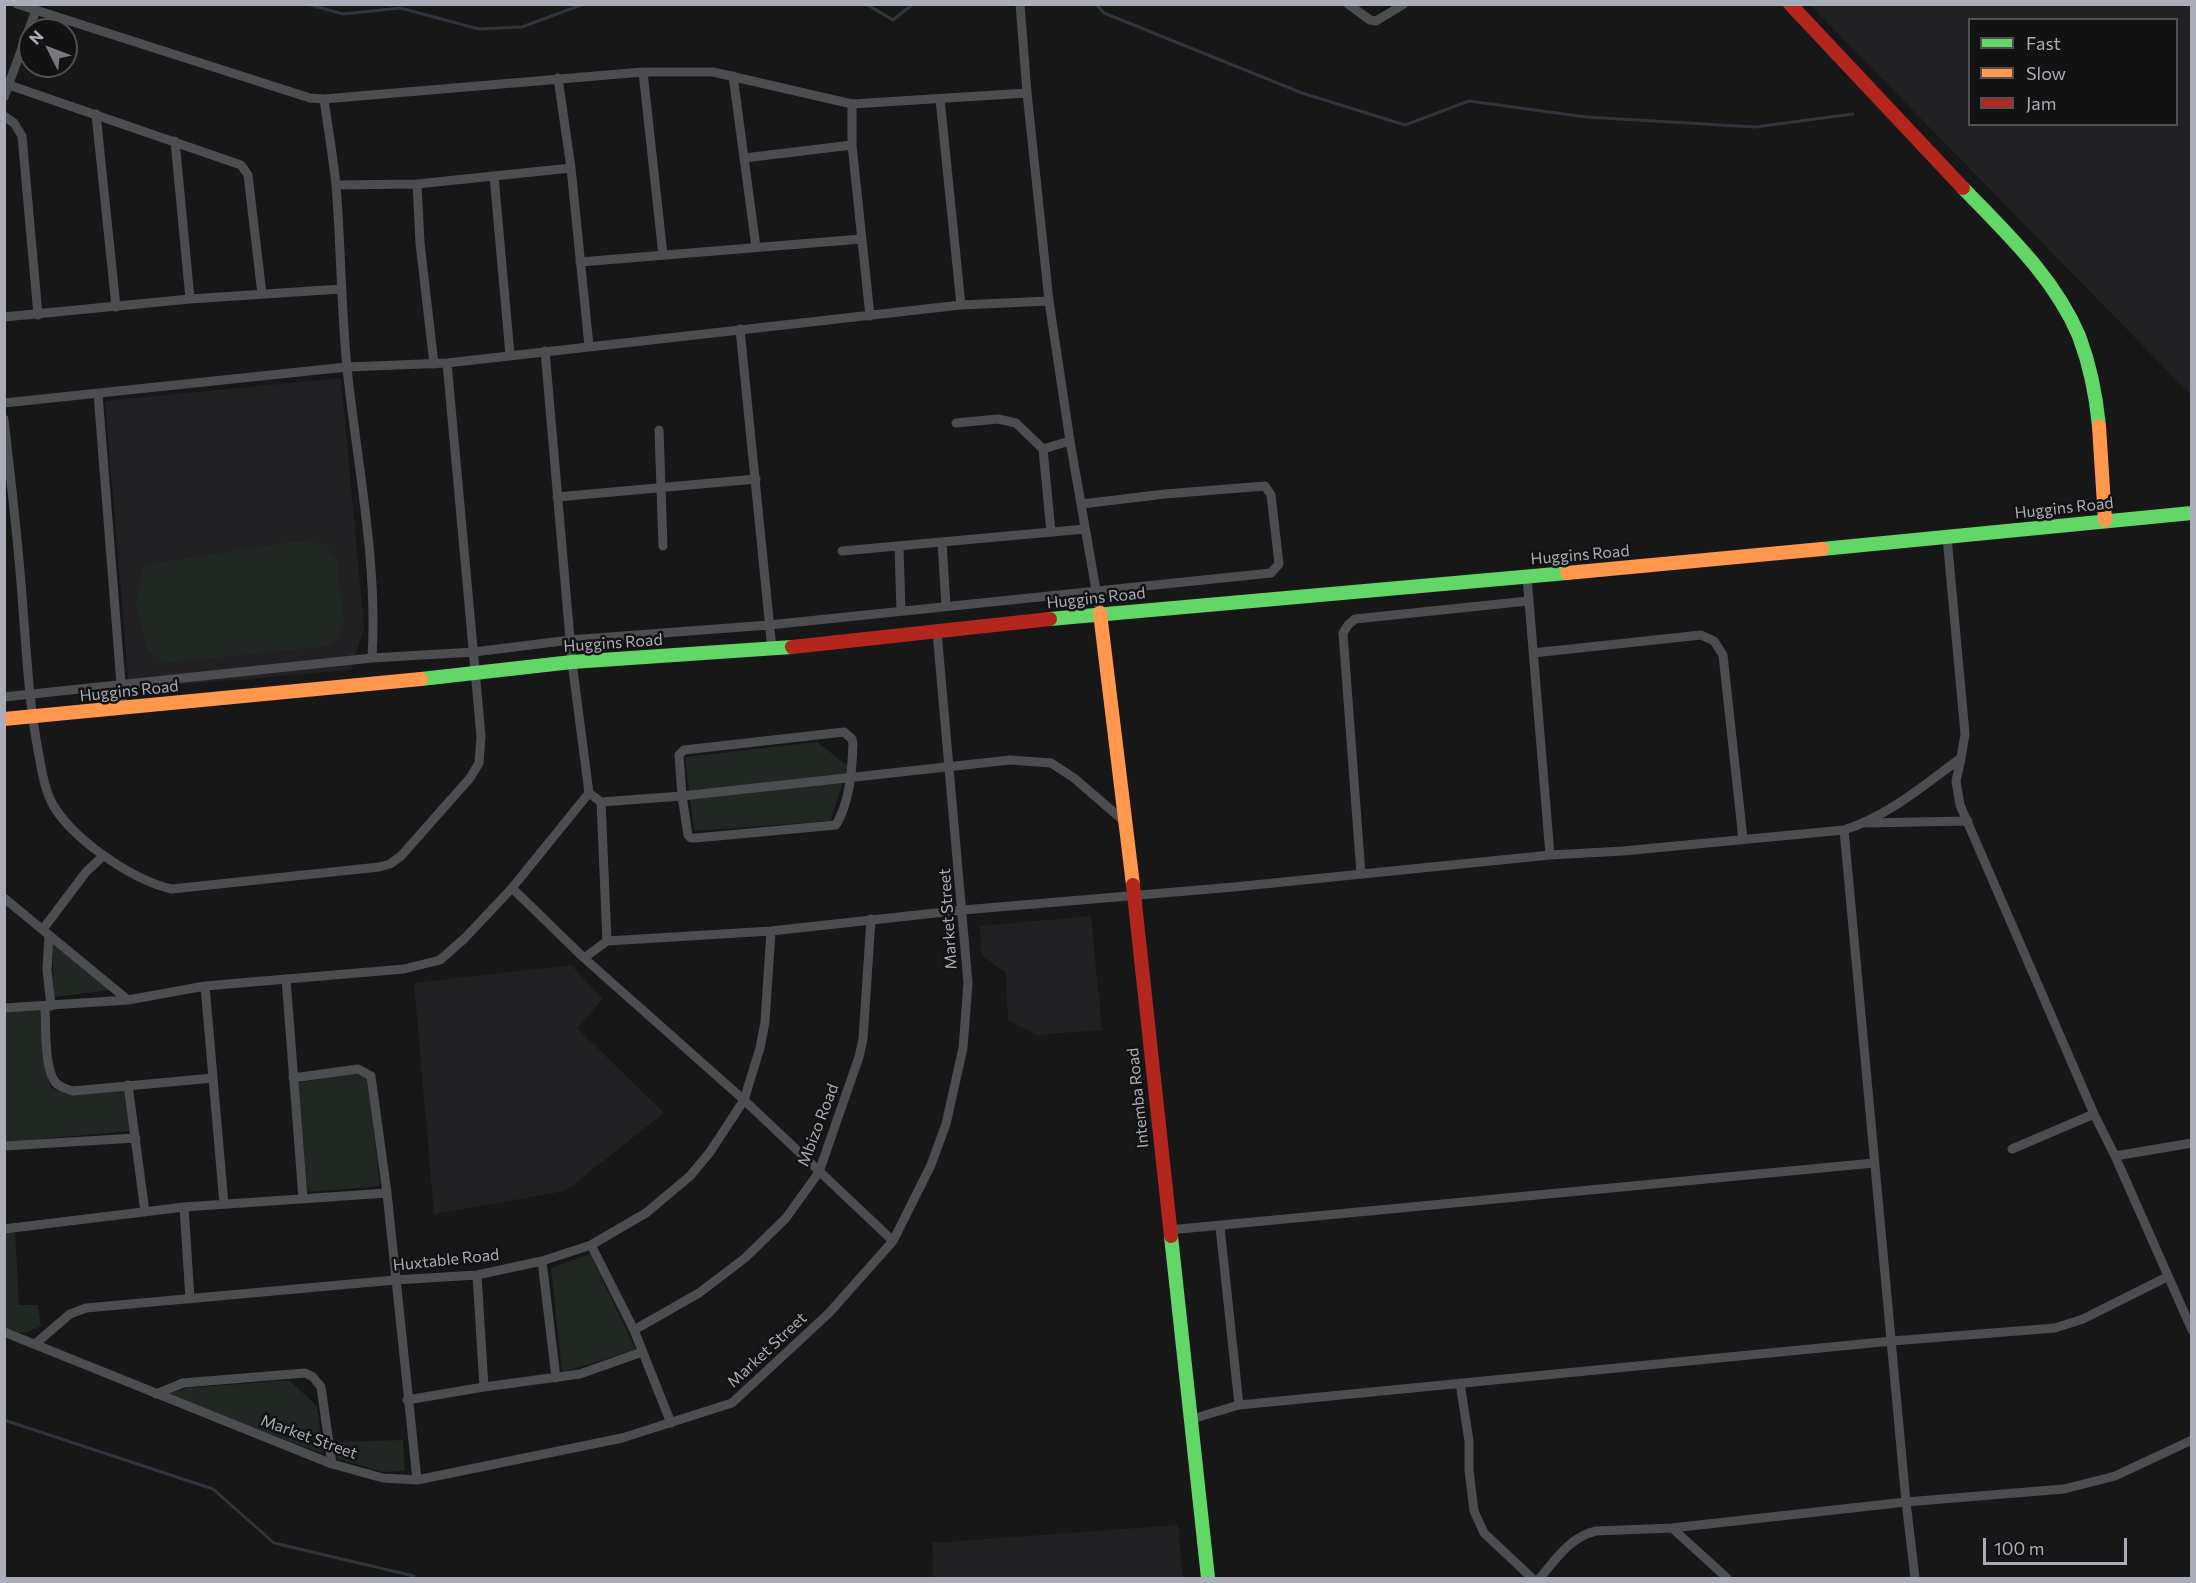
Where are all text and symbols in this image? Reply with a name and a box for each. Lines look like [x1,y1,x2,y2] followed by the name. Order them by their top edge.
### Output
[18,18,78,78] north arrow
[1968,18,2178,126] legend
[25,26,47,48] text: N
[2026,32,2061,54] text: Fast
[2026,62,2066,84] text: Slow
[2026,92,2056,114] text: Jam
[2014,493,2114,523] street label: Huggins Road
[1530,541,1630,569] street label: Huggins Road
[1046,583,1146,613] street label: Huggins Road
[563,630,663,656] street label: Huggins Road
[79,676,179,706] street label: Huggins Road
[935,868,961,970] street label: Market Street
[1123,1047,1153,1149] street label: Intemba Road
[793,1081,843,1169] street label: Mbizo Road
[392,1245,500,1275] street label: Huxtable Road
[723,1308,811,1392] street label: Market Street
[258,1411,360,1463] street label: Market Street
[1986,1526,2130,1564] scale bar
[1994,1537,2044,1559] text: 100 m

